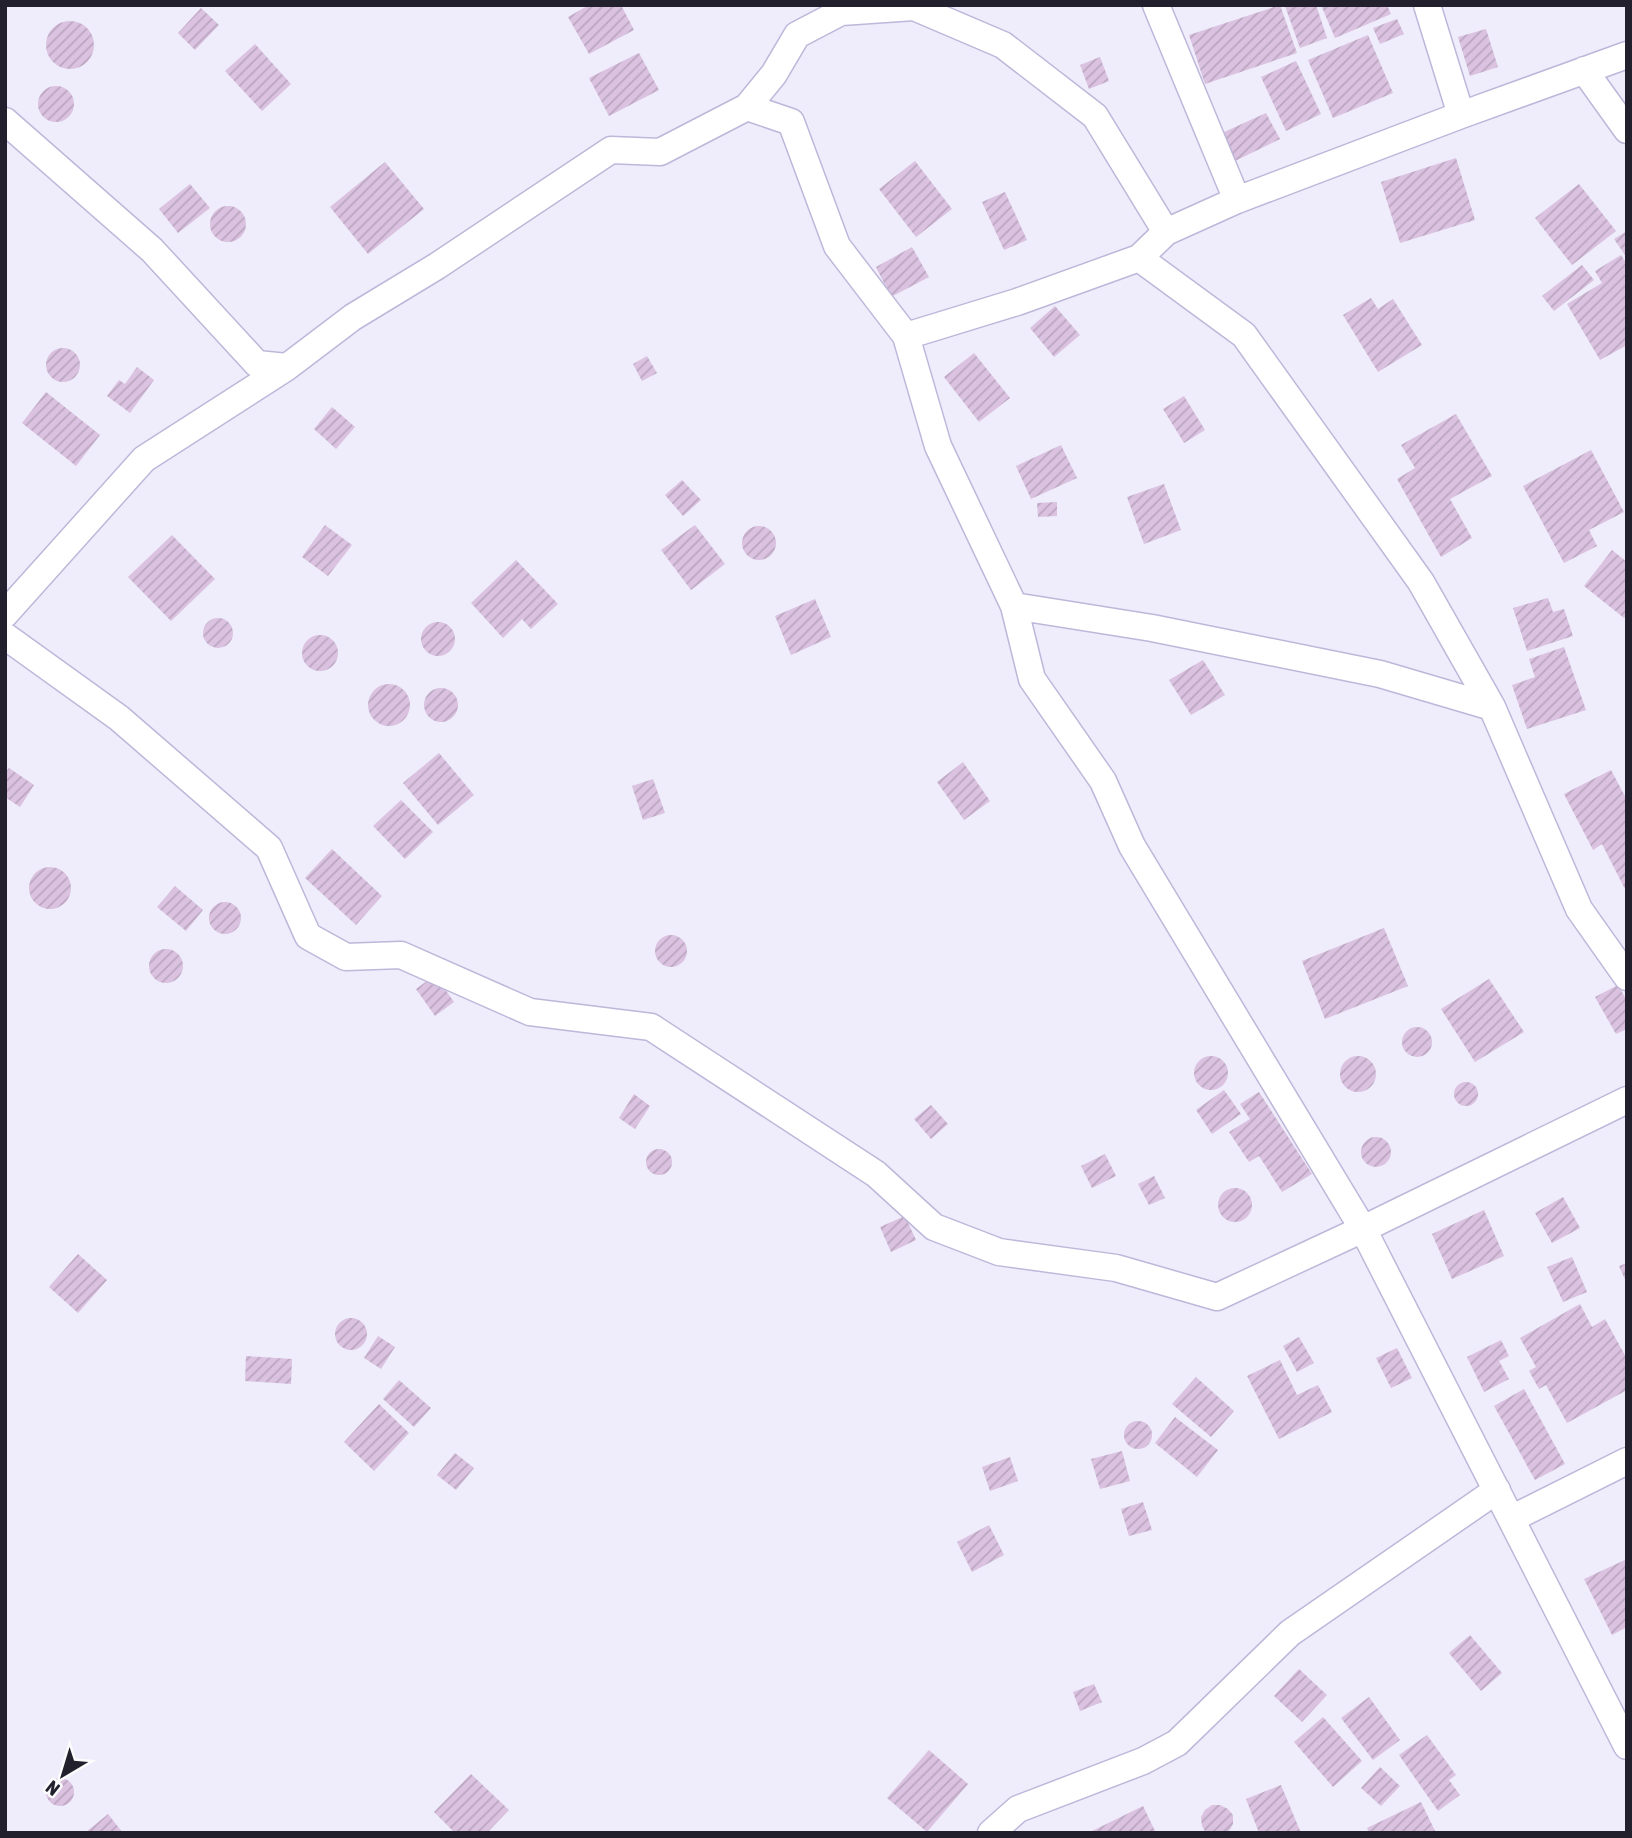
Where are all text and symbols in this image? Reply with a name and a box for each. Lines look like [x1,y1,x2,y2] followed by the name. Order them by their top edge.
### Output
[28,1740,98,1810] north arrow
[41,1776,64,1801] text: N

